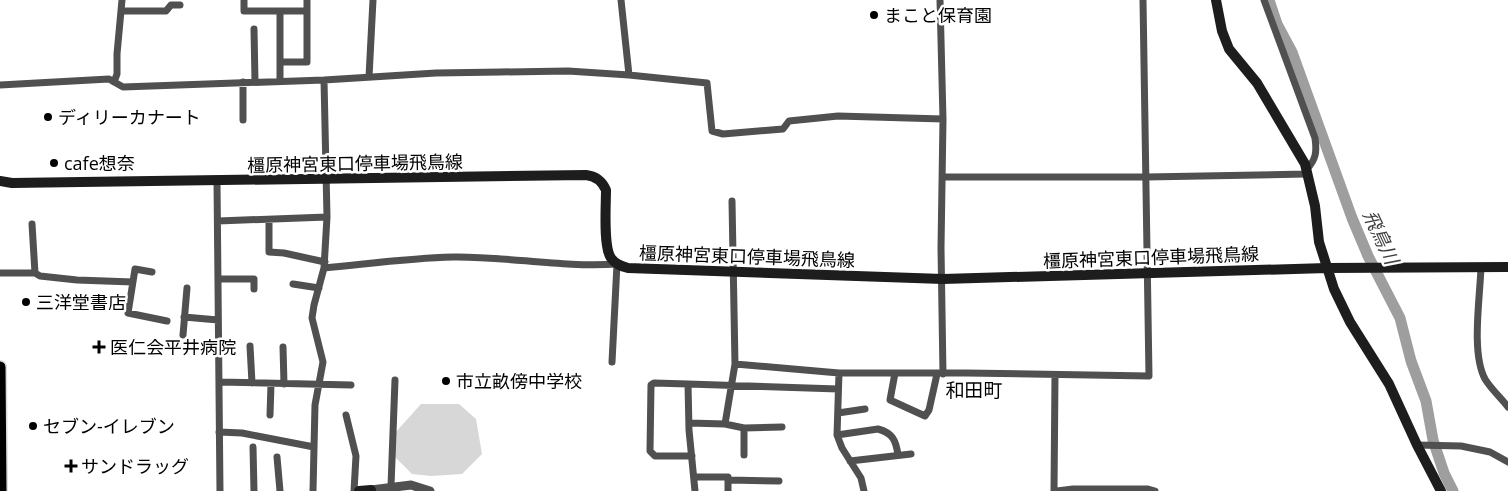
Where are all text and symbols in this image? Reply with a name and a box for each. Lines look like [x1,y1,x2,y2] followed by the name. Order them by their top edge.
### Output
[884,3,992,27] place label: まこと保育園
[868,9,880,21] marker: まこと保育園
[58,105,201,129] place label: ディリーカナート
[42,111,54,123] marker: ディリーカナート
[247,149,463,177] street label: 橿原神宮東口停車場飛鳥線
[64,151,135,175] place label: cafe想奈
[48,157,60,169] marker: cafe想奈
[1357,206,1406,270] water label: 飛鳥川
[639,240,855,272] street label: 橿原神宮東口停車場飛鳥線
[1043,241,1259,273] street label: 橿原神宮東口停車場飛鳥線
[36,290,126,314] place label: 三洋堂書店
[20,296,32,308] marker: 三洋堂書店
[110,335,236,359] place label: 医仁会平井病院
[92,340,106,354] marker: 医仁会平井病院
[456,369,582,393] place label: 市立畝傍中学校
[440,375,452,387] marker: 市立畝傍中学校
[945,377,1003,403] district label: 和田町
[43,414,175,438] place label: セブン-イレブン
[27,420,39,432] marker: セブン-イレブン
[81,454,189,478] place label: サンドラッグ
[65,460,77,472] marker: サンドラッグ

